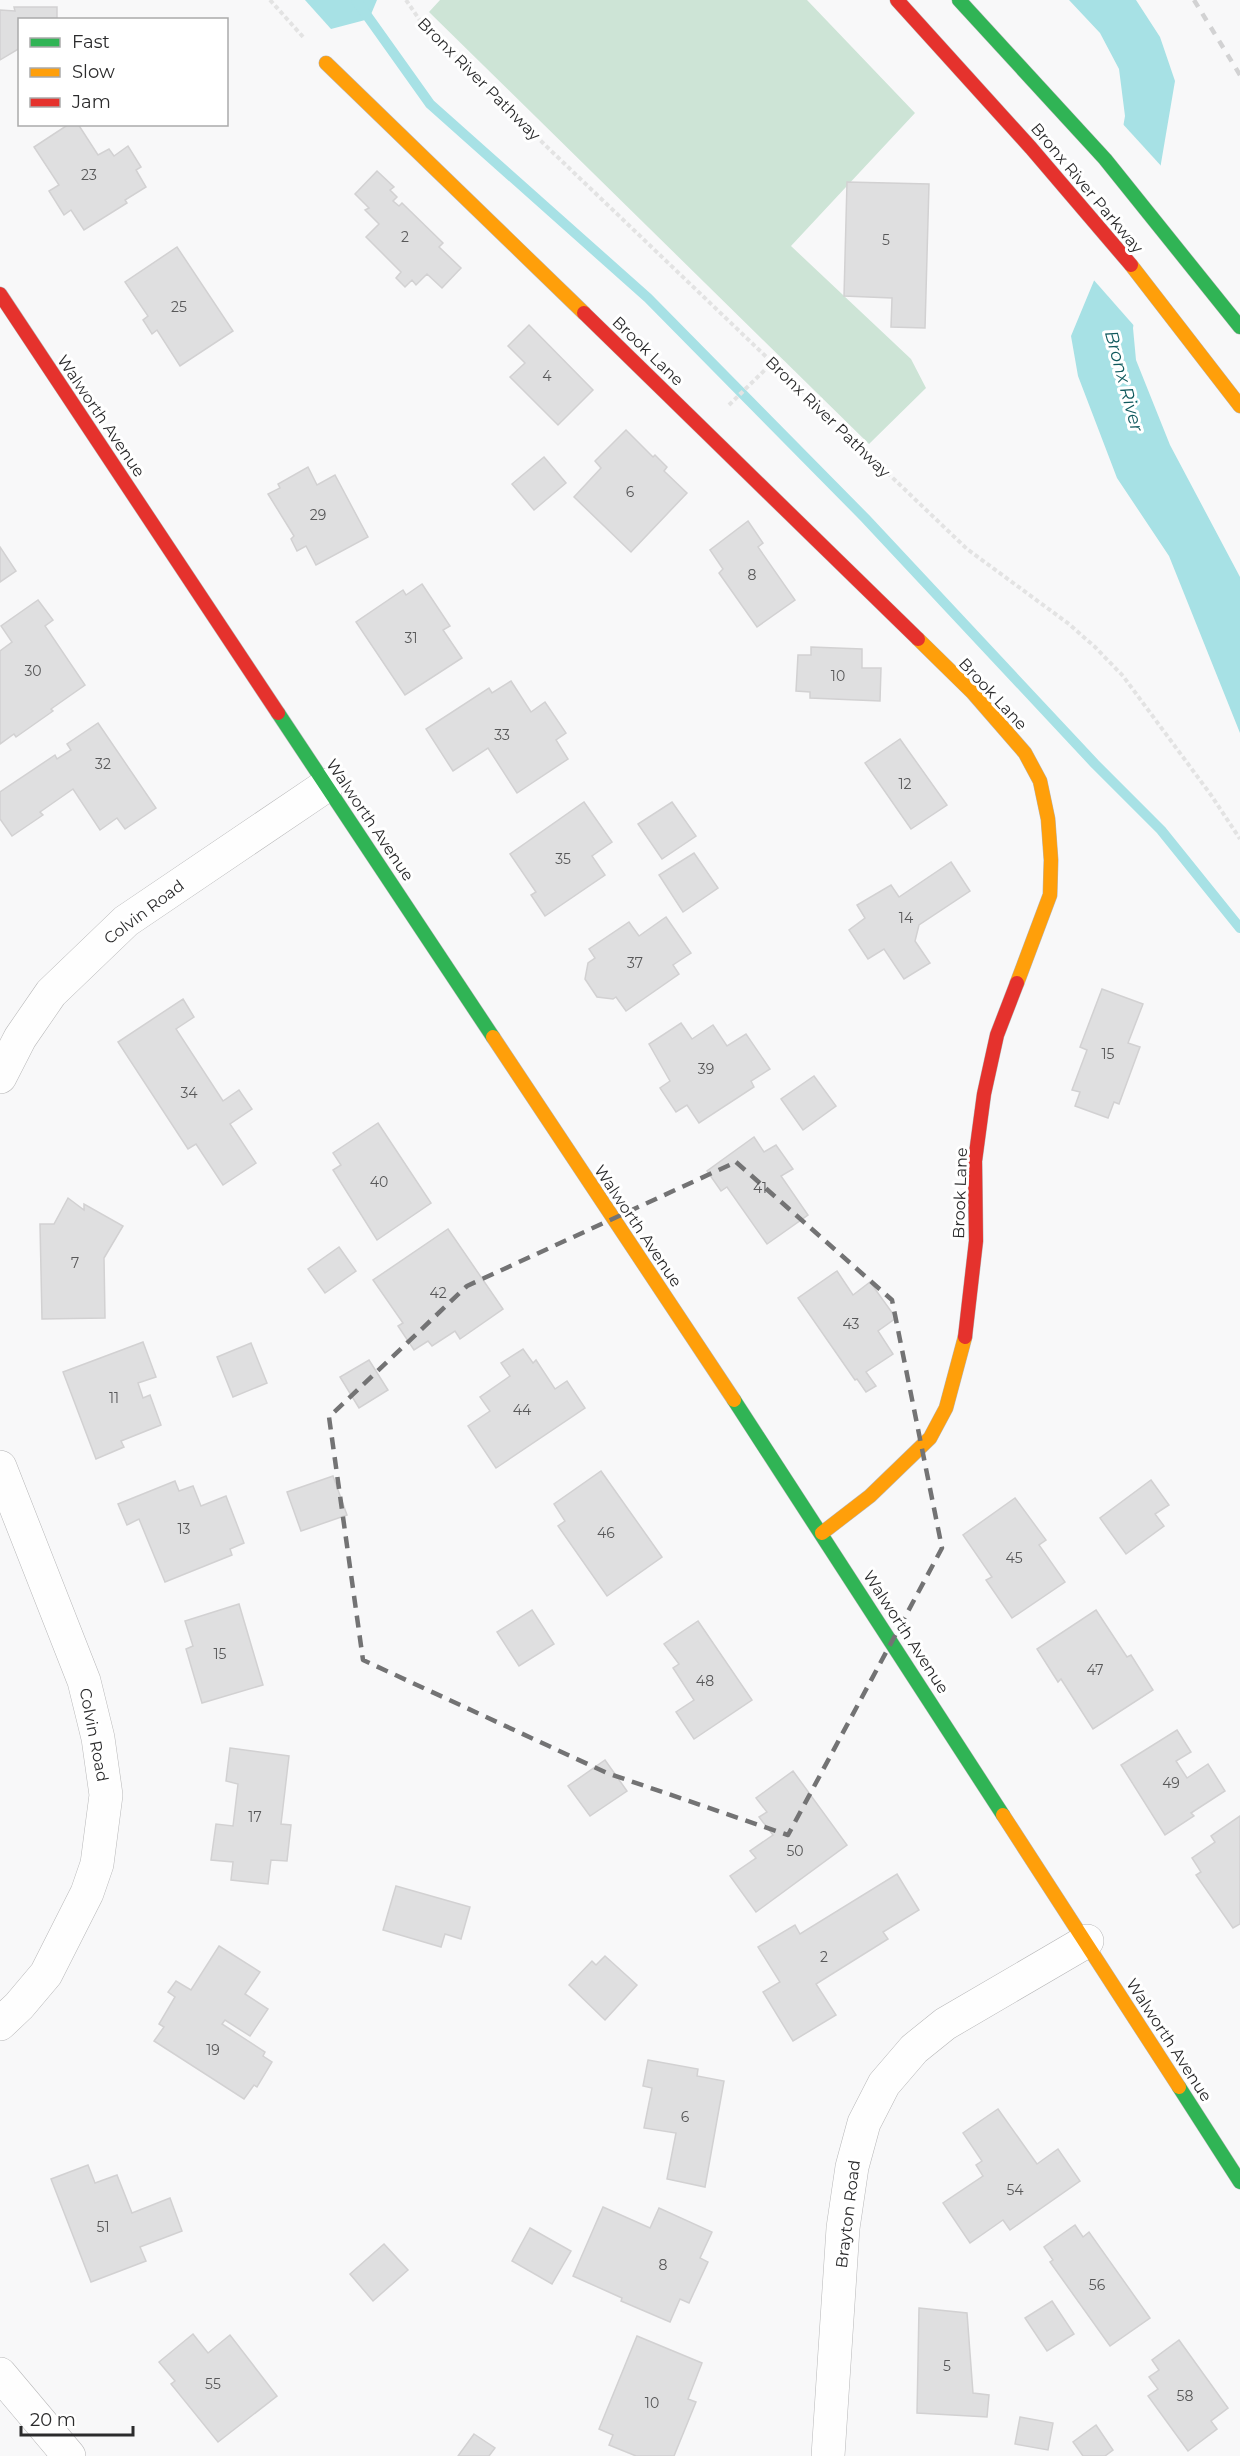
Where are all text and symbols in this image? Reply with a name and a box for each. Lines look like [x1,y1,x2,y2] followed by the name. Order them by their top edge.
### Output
[414,14,545,145] street label: Bronx River Pathway
[18,18,228,126] legend
[72,31,110,53] text: Fast
[72,61,115,83] text: Slow
[71,91,111,113] text: Jam
[1027,119,1147,257] street label: Bronx River Parkway
[81,166,97,184] house number: 23
[401,228,409,246] house number: 2
[882,231,890,249] house number: 5
[171,298,187,316] house number: 25
[609,312,687,390] street label: Brook Lane
[1100,328,1148,435] water label: Bronx River
[53,351,149,481] street label: Walworth Avenue
[762,353,894,482] street label: Bronx River Pathway
[542,367,552,385] house number: 4
[626,483,635,501] house number: 6
[310,506,326,524] house number: 29
[748,566,757,584] house number: 8
[405,629,417,647] house number: 31
[955,654,1031,734] street label: Brook Lane
[24,662,42,680] house number: 30
[831,667,845,685] house number: 10
[494,726,510,744] house number: 33
[95,755,111,773] house number: 32
[322,755,418,885] street label: Walworth Avenue
[898,775,912,793] house number: 12
[555,850,571,868] house number: 35
[100,876,188,948] street label: Colvin Road
[899,909,914,927] house number: 14
[627,954,643,972] house number: 37
[1102,1045,1115,1063] house number: 15
[698,1060,714,1078] house number: 39
[180,1084,198,1102] house number: 34
[949,1147,971,1239] street label: Brook Lane
[590,1161,686,1291] street label: Walworth Avenue
[370,1173,388,1191] house number: 40
[753,1179,767,1197] house number: 41
[71,1254,79,1272] house number: 7
[429,1284,447,1302] house number: 42
[843,1315,860,1333] house number: 43
[109,1389,119,1407] house number: 11
[513,1401,532,1419] house number: 44
[178,1520,191,1538] house number: 13
[597,1524,615,1542] house number: 46
[1005,1549,1023,1567] house number: 45
[859,1567,953,1697] street label: Walworth Avenue
[214,1645,227,1663] house number: 15
[1087,1661,1103,1679] house number: 47
[696,1672,714,1690] house number: 48
[76,1686,112,1784] street label: Colvin Road
[1162,1774,1180,1792] house number: 49
[248,1808,262,1826] house number: 17
[786,1842,804,1860] house number: 50
[820,1948,828,1966] house number: 2
[1122,1975,1216,2105] street label: Walworth Avenue
[206,2041,220,2059] house number: 19
[681,2108,690,2126] house number: 6
[832,2159,864,2269] street label: Brayton Road
[1006,2181,1024,2199] house number: 54
[97,2218,109,2236] house number: 51
[659,2256,668,2274] house number: 8
[1089,2276,1106,2294] house number: 56
[943,2357,951,2375] house number: 5
[205,2375,221,2393] house number: 55
[1177,2387,1193,2405] house number: 58
[645,2394,659,2412] house number: 10
[21,2399,134,2437] scale bar
[30,2409,76,2431] text: 20 m

